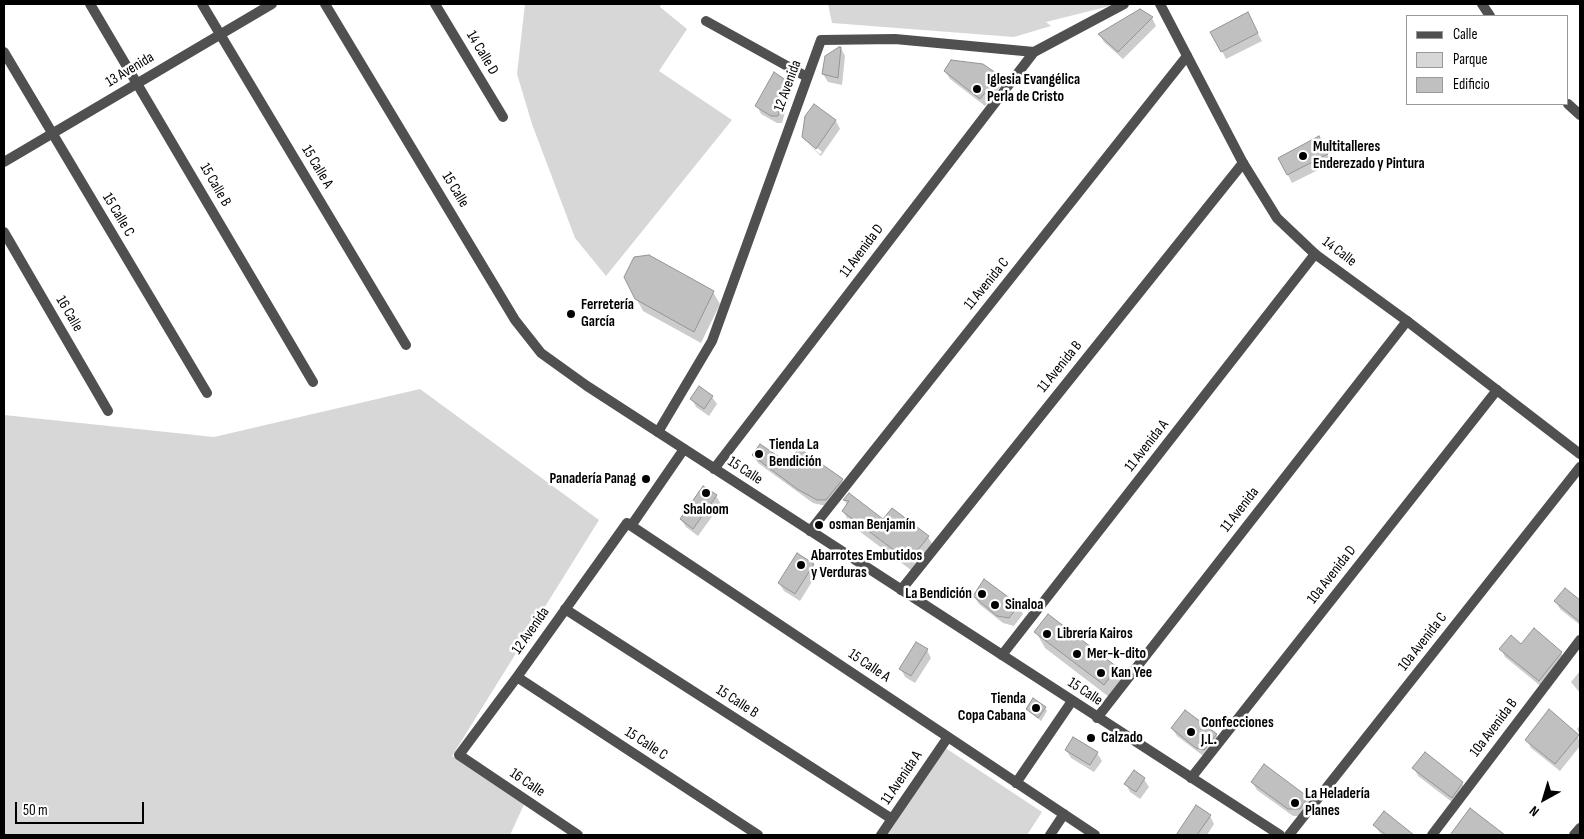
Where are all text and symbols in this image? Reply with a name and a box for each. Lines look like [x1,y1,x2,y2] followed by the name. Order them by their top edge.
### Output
[1406,15,1569,105] legend
[1453,25,1477,44] text: Calle
[462,28,502,78] street label: 14 Calle D
[103,49,157,91] street label: 13 Avenida
[1453,50,1488,69] text: Parque
[770,58,806,114] street label: 12 Avenida
[987,71,1080,106] place label: Iglesia Evangélica Perla de Cristo
[1453,75,1490,94] text: Edificio
[971,83,983,95] marker: Iglesia Evangélica Perla de Cristo
[1313,138,1425,173] place label: Multitalleres Enderezado y Pintura
[297,142,337,192] street label: 15 Calle A
[1297,150,1309,162] marker: Multitalleres Enderezado y Pintura
[195,160,235,210] street label: 15 Calle B
[437,169,473,211] street label: 15 Calle
[98,190,138,240] street label: 15 Calle C
[836,221,888,281] street label: 11 Avenida D
[1318,233,1360,271] street label: 14 Calle
[961,254,1013,314] street label: 11 Avenida C
[52,293,86,335] street label: 16 Calle
[581,296,634,331] place label: Ferretería García
[565,308,577,320] marker: Ferretería García
[1034,338,1086,396] street label: 11 Avenida B
[1121,416,1173,476] street label: 11 Avenida A
[769,436,821,471] place label: Tienda La Bendición
[753,448,765,460] marker: Tienda La Bendición
[724,453,766,489] street label: 15 Calle
[549,470,636,488] place label: Panadería Panag
[640,473,652,485] marker: Panadería Panag
[1217,484,1263,536] street label: 11 Avenida
[700,487,712,499] marker: Shaloom
[683,501,729,519] place label: Shaloom
[829,516,915,534] place label: osman Benjamín
[813,519,825,531] marker: osman Benjamín
[1304,542,1360,608] street label: 10a Avenida D
[811,547,922,582] place label: Abarrotes Embutidos y Verduras
[795,559,807,571] marker: Abarrotes Embutidos y Verduras
[905,585,972,603] place label: La Bendición
[976,588,988,600] marker: La Bendición
[1005,596,1043,614] place label: Sinaloa
[989,599,1001,611] marker: Sinaloa
[508,604,554,658] street label: 12 Avenida
[1395,609,1451,675] street label: 10a Avenida C
[1057,625,1133,643] place label: Librería Kairos
[1041,628,1053,640] marker: Librería Kairos
[845,645,893,687] street label: 15 Calle A
[1087,645,1146,663] place label: Mer-k-dito
[1071,648,1083,660] marker: Mer-k-dito
[1111,664,1152,682] place label: Kan Yee
[1095,667,1107,679] marker: Kan Yee
[1064,674,1106,710] street label: 15 Calle
[712,682,762,722] street label: 15 Calle B
[958,690,1026,725] place label: Tienda Copa Cabana
[1466,695,1522,761] street label: 10a Avenida B
[1030,702,1042,714] marker: Tienda Copa Cabana
[1201,714,1274,749] place label: Confecciones J.L.
[621,723,671,765] street label: 15 Calle C
[1185,726,1197,738] marker: Confecciones J.L.
[1101,729,1143,747] place label: Calzado
[1085,732,1097,744] marker: Calzado
[878,748,926,808] street label: 11 Avenida A
[506,765,548,801] street label: 16 Calle
[1519,774,1569,824] north arrow
[1305,785,1370,820] place label: La Heladería Planes
[18,792,146,824] scale bar
[1289,797,1301,809] marker: La Heladería Planes
[23,801,48,820] text: 50 m
[1526,802,1543,820] text: N

